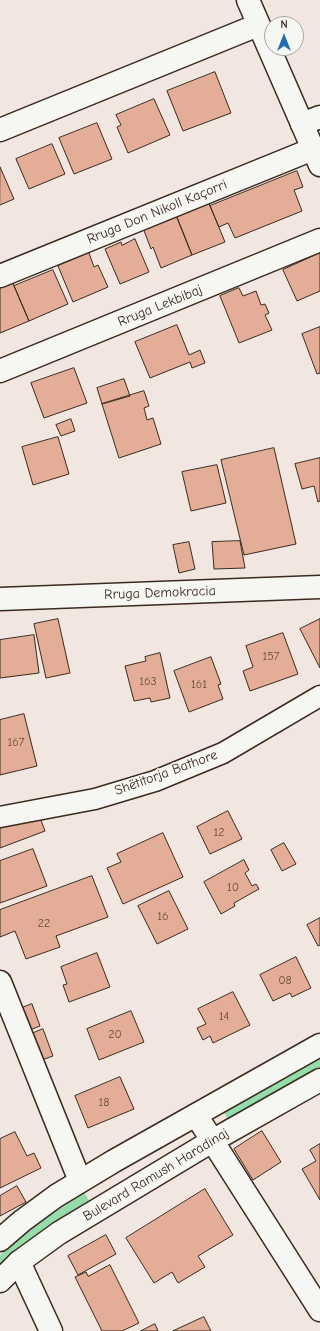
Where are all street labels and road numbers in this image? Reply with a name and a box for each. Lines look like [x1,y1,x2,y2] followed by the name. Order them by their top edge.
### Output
[84,176,230,248] street label: Rruga Don Nikoll Kaçorri
[115,281,205,331] street label: Rruga Lekbibaj
[104,583,216,603] street label: Rruga Demokracia
[112,747,220,799] street label: Shëtitorja Bathore
[80,1125,232,1225] street label: Bulevard Ramush Haradinaj

